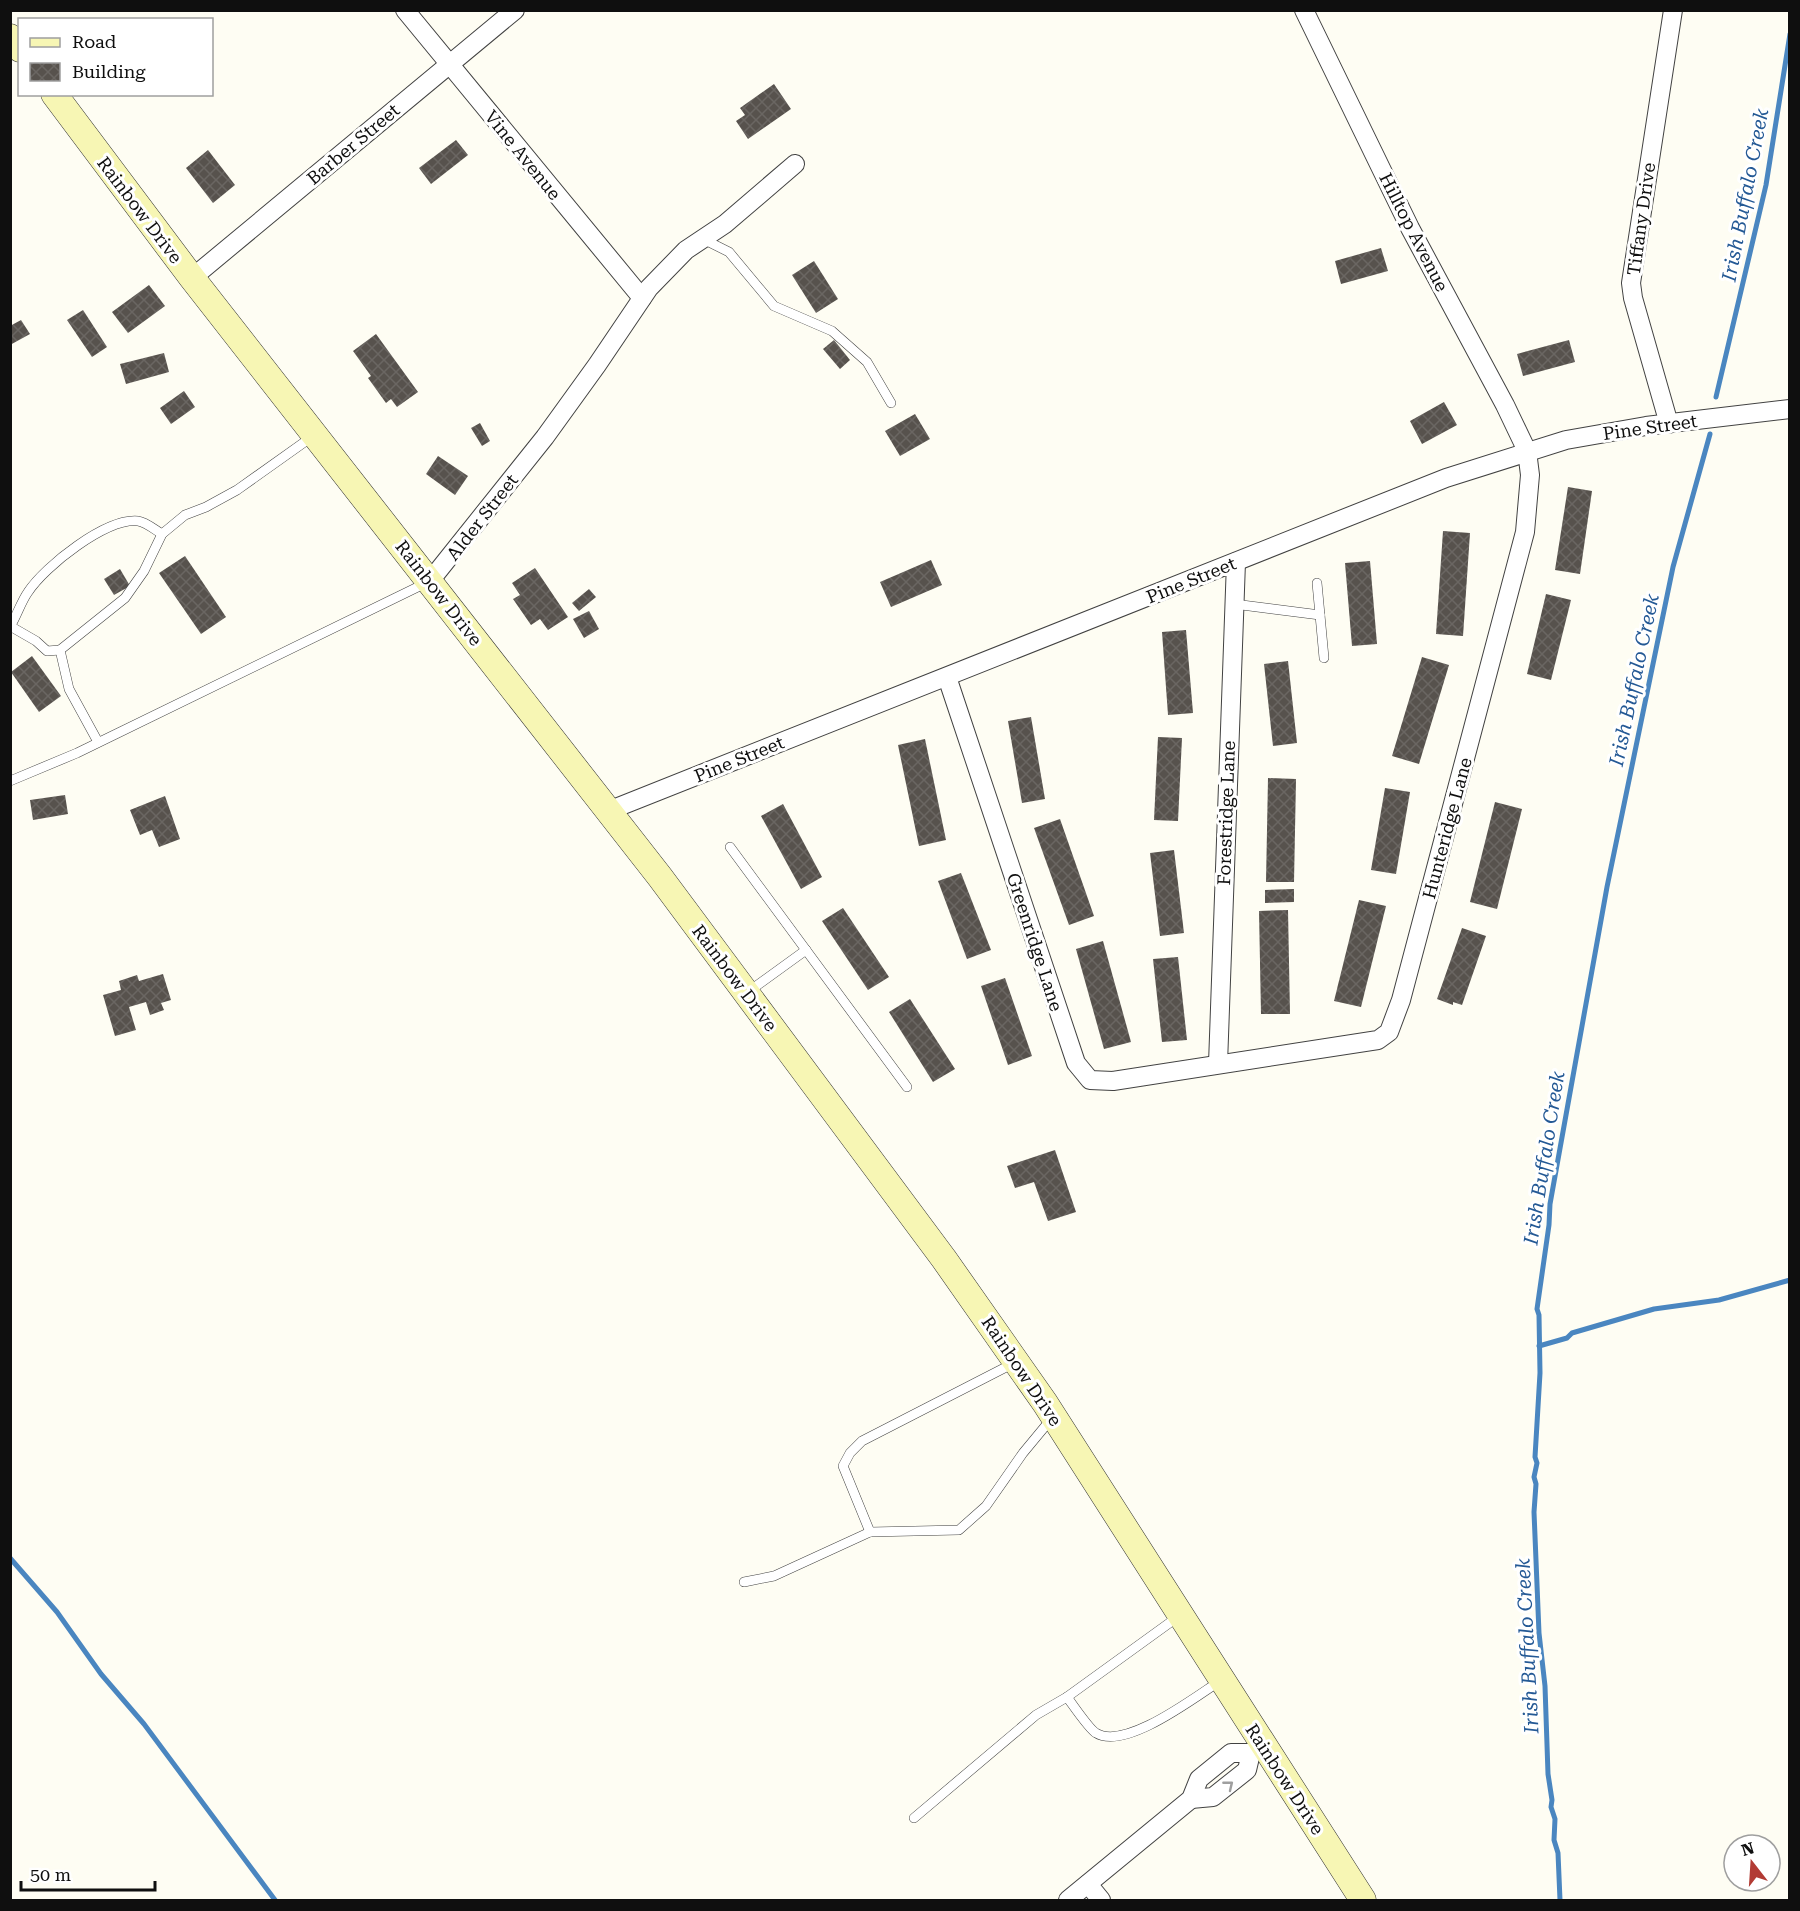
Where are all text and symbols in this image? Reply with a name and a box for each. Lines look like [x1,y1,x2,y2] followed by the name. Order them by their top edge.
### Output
[18,18,213,96] legend
[72,31,117,52] text: Road
[72,61,146,82] text: Building
[303,99,404,189] street label: Barber Street
[481,106,565,204] street label: Vine Avenue
[1716,106,1774,284] water label: Irish Buffalo Creek
[93,153,187,267] street label: Rainbow Drive
[1623,161,1659,277] street label: Tiffany Drive
[1375,169,1453,295] street label: Hilltop Avenue
[1601,410,1699,444] street label: Pine Street
[442,470,522,564] street label: Alder Street
[391,536,487,650] street label: Rainbow Drive
[1143,552,1239,608] street label: Pine Street
[1604,592,1664,769] water label: Irish Buffalo Creek
[691,731,787,787] street label: Pine Street
[1213,740,1239,886] street label: Forestridge Lane
[1418,755,1476,901] street label: Hunteridge Lane
[1003,870,1067,1014] street label: Greenridge Lane
[688,921,782,1035] street label: Rainbow Drive
[1518,1069,1570,1247] water label: Irish Buffalo Creek
[978,1312,1067,1430] street label: Rainbow Drive
[1510,1558,1544,1735] water label: Irish Buffalo Creek
[1241,1720,1329,1838] street label: Rainbow Drive
[1222,1781,1233,1792] one-way arrow
[1722,1833,1782,1893] north arrow
[1739,1838,1756,1860] text: N
[21,1854,154,1892] scale bar
[30,1864,71,1885] text: 50 m

